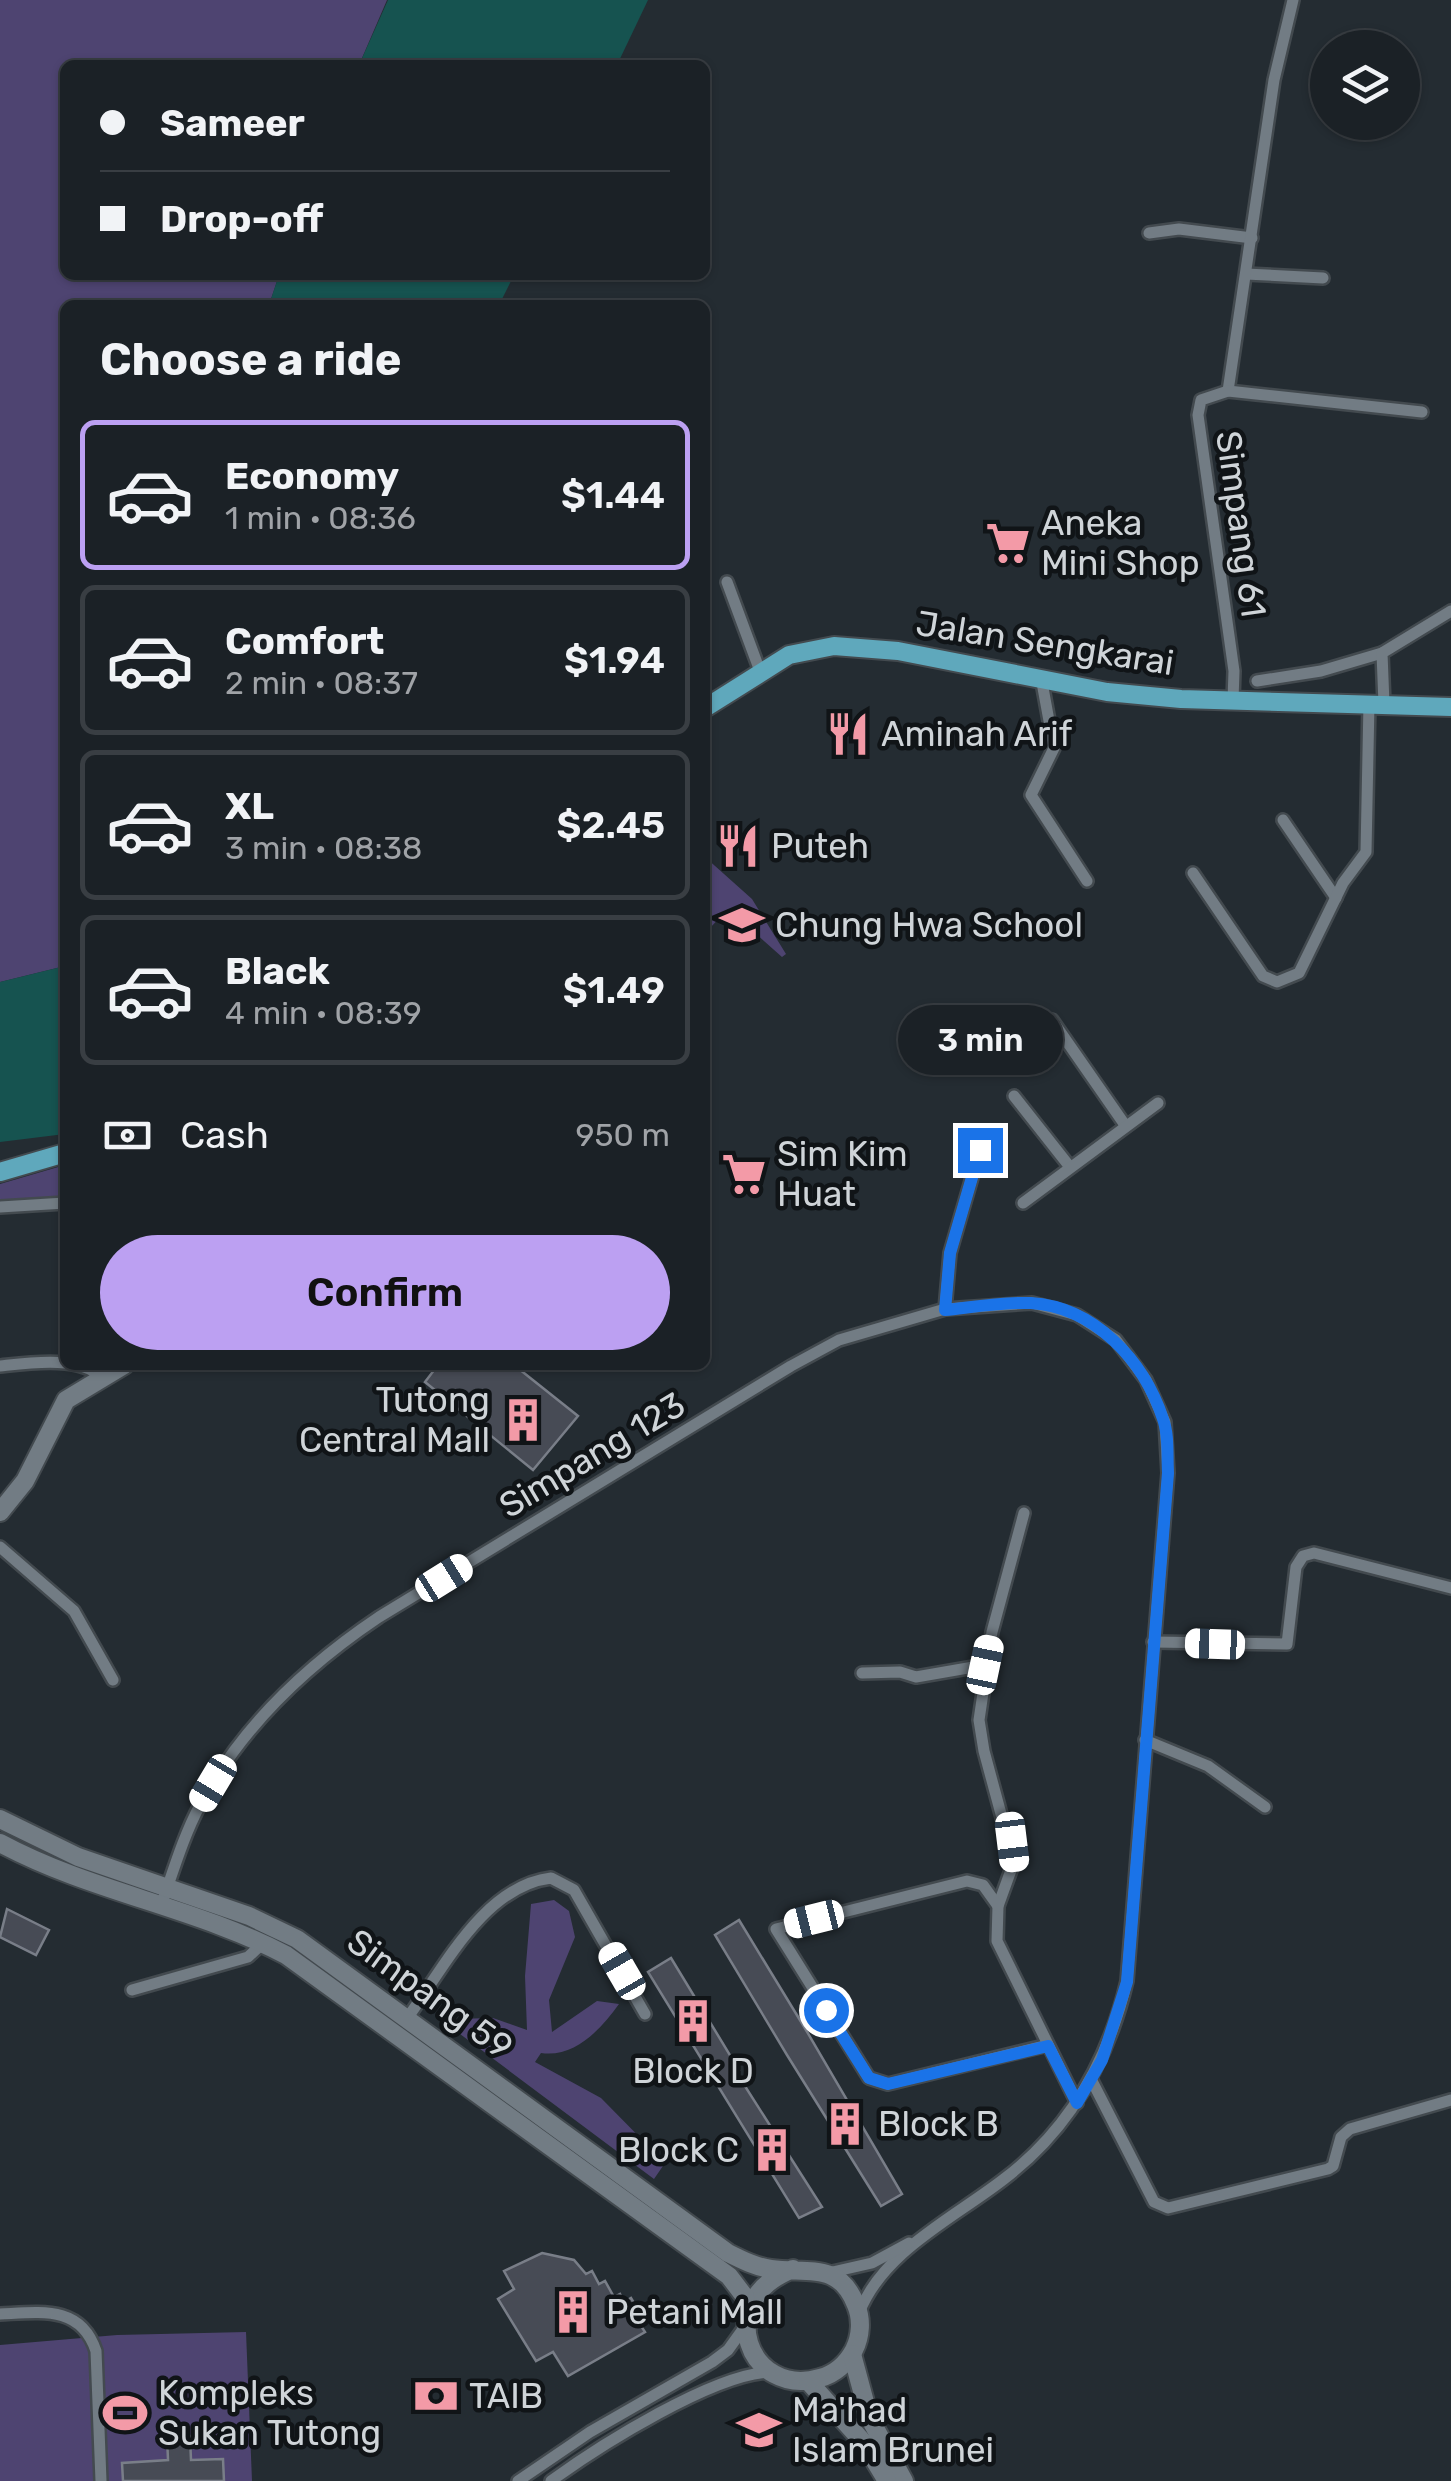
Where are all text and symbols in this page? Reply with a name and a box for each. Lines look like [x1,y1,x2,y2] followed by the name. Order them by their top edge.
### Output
[1310,30,1420,140] map controls
[1310,30,1420,140] button: layers
[160,100,305,146] text: Sameer
[160,196,323,242] text: Drop-off
[100,333,402,386] text: Choose a ride
[1207,428,1275,620] street label: Simpang 61
[105,450,195,540] icon: car
[225,453,399,499] text: Economy
[561,472,665,518] text: $1.44
[225,499,416,537] text: 1 min · 08:36
[1041,502,1200,584] place label: Aneka Mini Shop
[984,519,1032,567] supermarket icon: Aneka Mini Shop
[913,602,1177,684] street label: Jalan Sengkarai
[105,615,195,705] icon: car
[225,618,384,664] text: Comfort
[564,637,665,683] text: $1.94
[225,664,418,702] text: 2 min · 08:37
[824,710,872,758] restaurant icon: Aminah Arif
[881,713,1073,755] place label: Aminah Arif
[105,780,195,870] icon: car
[225,783,274,829] text: XL
[557,802,665,848] text: $2.45
[714,822,762,870] restaurant icon: Puteh
[771,825,869,867] place label: Puteh
[225,829,422,867] text: 3 min · 08:38
[718,901,766,949] school or university icon: Chung Hwa School
[775,904,1083,946] place label: Chung Hwa School
[105,945,195,1035] icon: car
[225,948,330,994] text: Black
[563,967,665,1013] text: $1.49
[225,994,422,1032] text: 4 min · 08:39
[898,1005,1062,1075] callout: 3 min
[938,1021,1023,1059] text: 3 min
[100,1108,155,1163] icon: cash
[180,1112,269,1158] text: Cash
[575,1116,670,1154] text: 950 m
[958,1128,1003,1173] route end
[777,1133,908,1215] place label: Sim Kim Huat
[720,1150,768,1198] supermarket icon: Sim Kim Huat
[100,1235,670,1350] button: Confirm
[299,1379,490,1461] place label: Tutong Central Mall
[492,1383,692,1527] street label: Simpang 123
[499,1396,547,1444] building icon: Tutong Central Mall
[411,1549,477,1607] car
[1184,1628,1246,1660] car
[964,1633,1006,1697] car
[185,1750,241,1816] car
[993,1810,1031,1874] car
[781,1897,847,1941] car
[339,1920,521,2068] street label: Simpang 59
[594,1938,650,2004] car
[804,1988,849,2033] route start
[669,1997,717,2045] building icon: Block D
[632,2050,754,2092] place label: Block D
[821,2100,869,2148] building icon: Block B
[878,2103,999,2145] place label: Block B
[748,2126,796,2174] building icon: Block C
[618,2129,739,2171] place label: Block C
[549,2288,597,2336] building icon: Petani Mall
[606,2291,783,2333] place label: Petani Mall
[158,2372,381,2454] place label: Kompleks Sukan Tutong
[412,2372,460,2420] bank icon: TAIB
[469,2375,543,2417] place label: TAIB
[101,2389,149,2437] sports icon: Kompleks Sukan Tutong
[792,2389,994,2471] place label: Ma'had Islam Brunei
[735,2406,783,2454] school or university icon: Ma'had Islam Brunei

